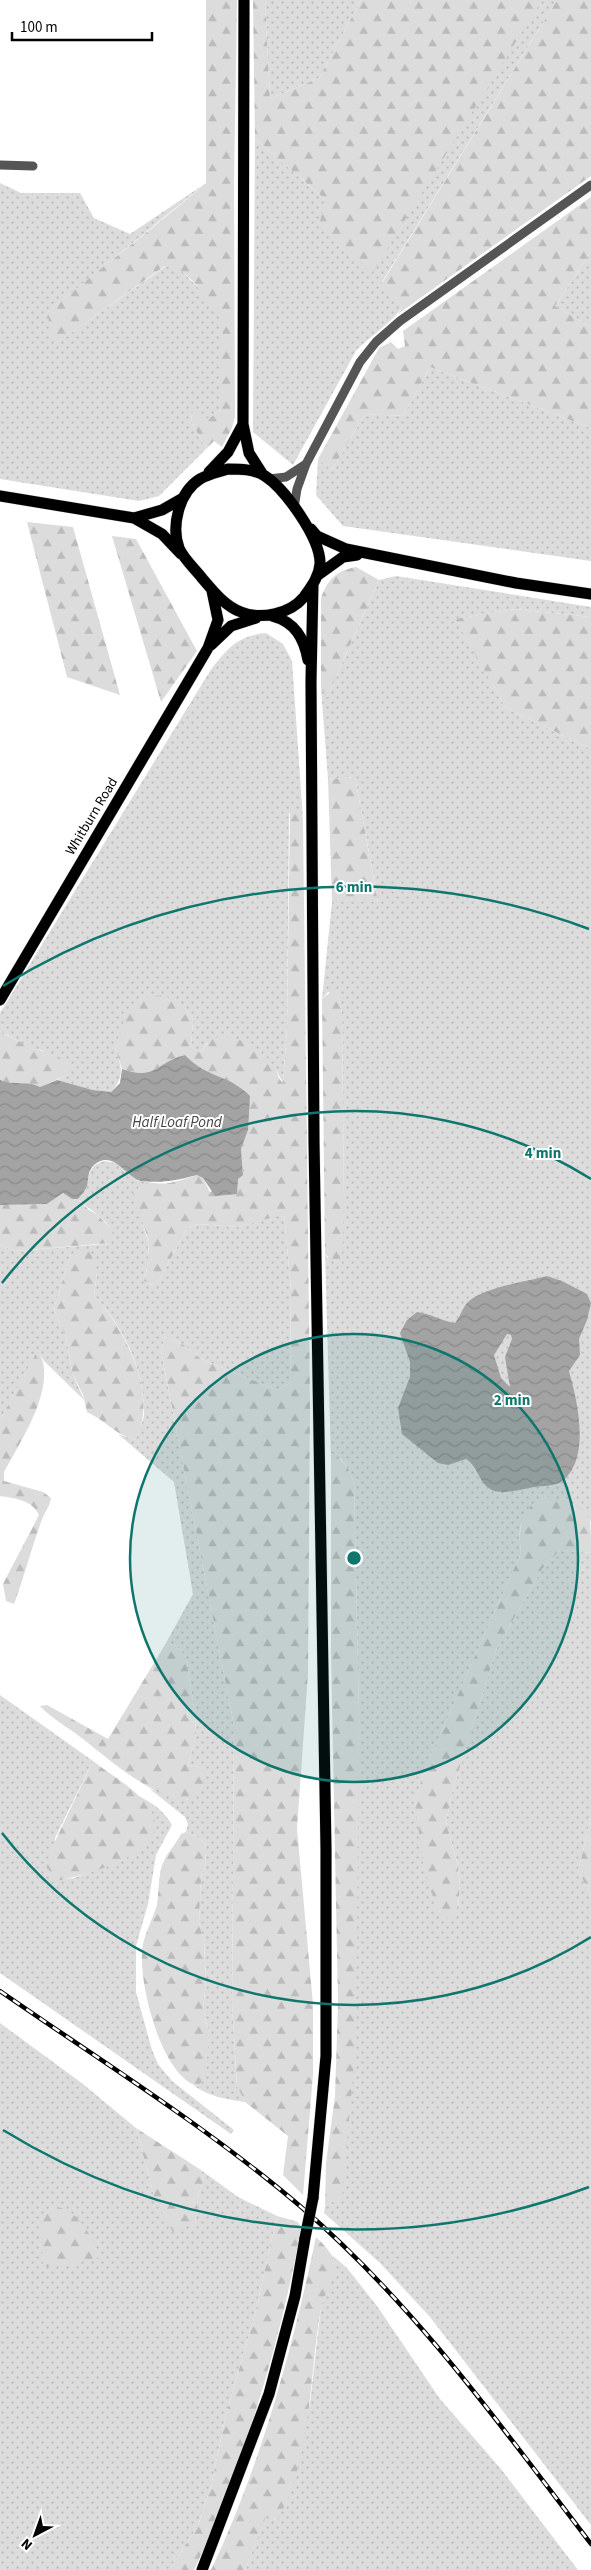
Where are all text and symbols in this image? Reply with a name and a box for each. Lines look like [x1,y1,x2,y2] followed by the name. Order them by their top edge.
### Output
[12,10,152,42] scale bar
[20,17,58,38] text: 100 m
[61,774,123,859] street label: Whitburn Road
[336,877,372,898] text: 6 min
[132,1112,223,1133] water label: Half Loaf Pond
[525,1143,561,1164] text: 4 min
[494,1390,530,1411] text: 2 min
[345,1549,363,1567] centre of rings
[10,2510,60,2560] north arrow
[17,2533,37,2555] text: N

